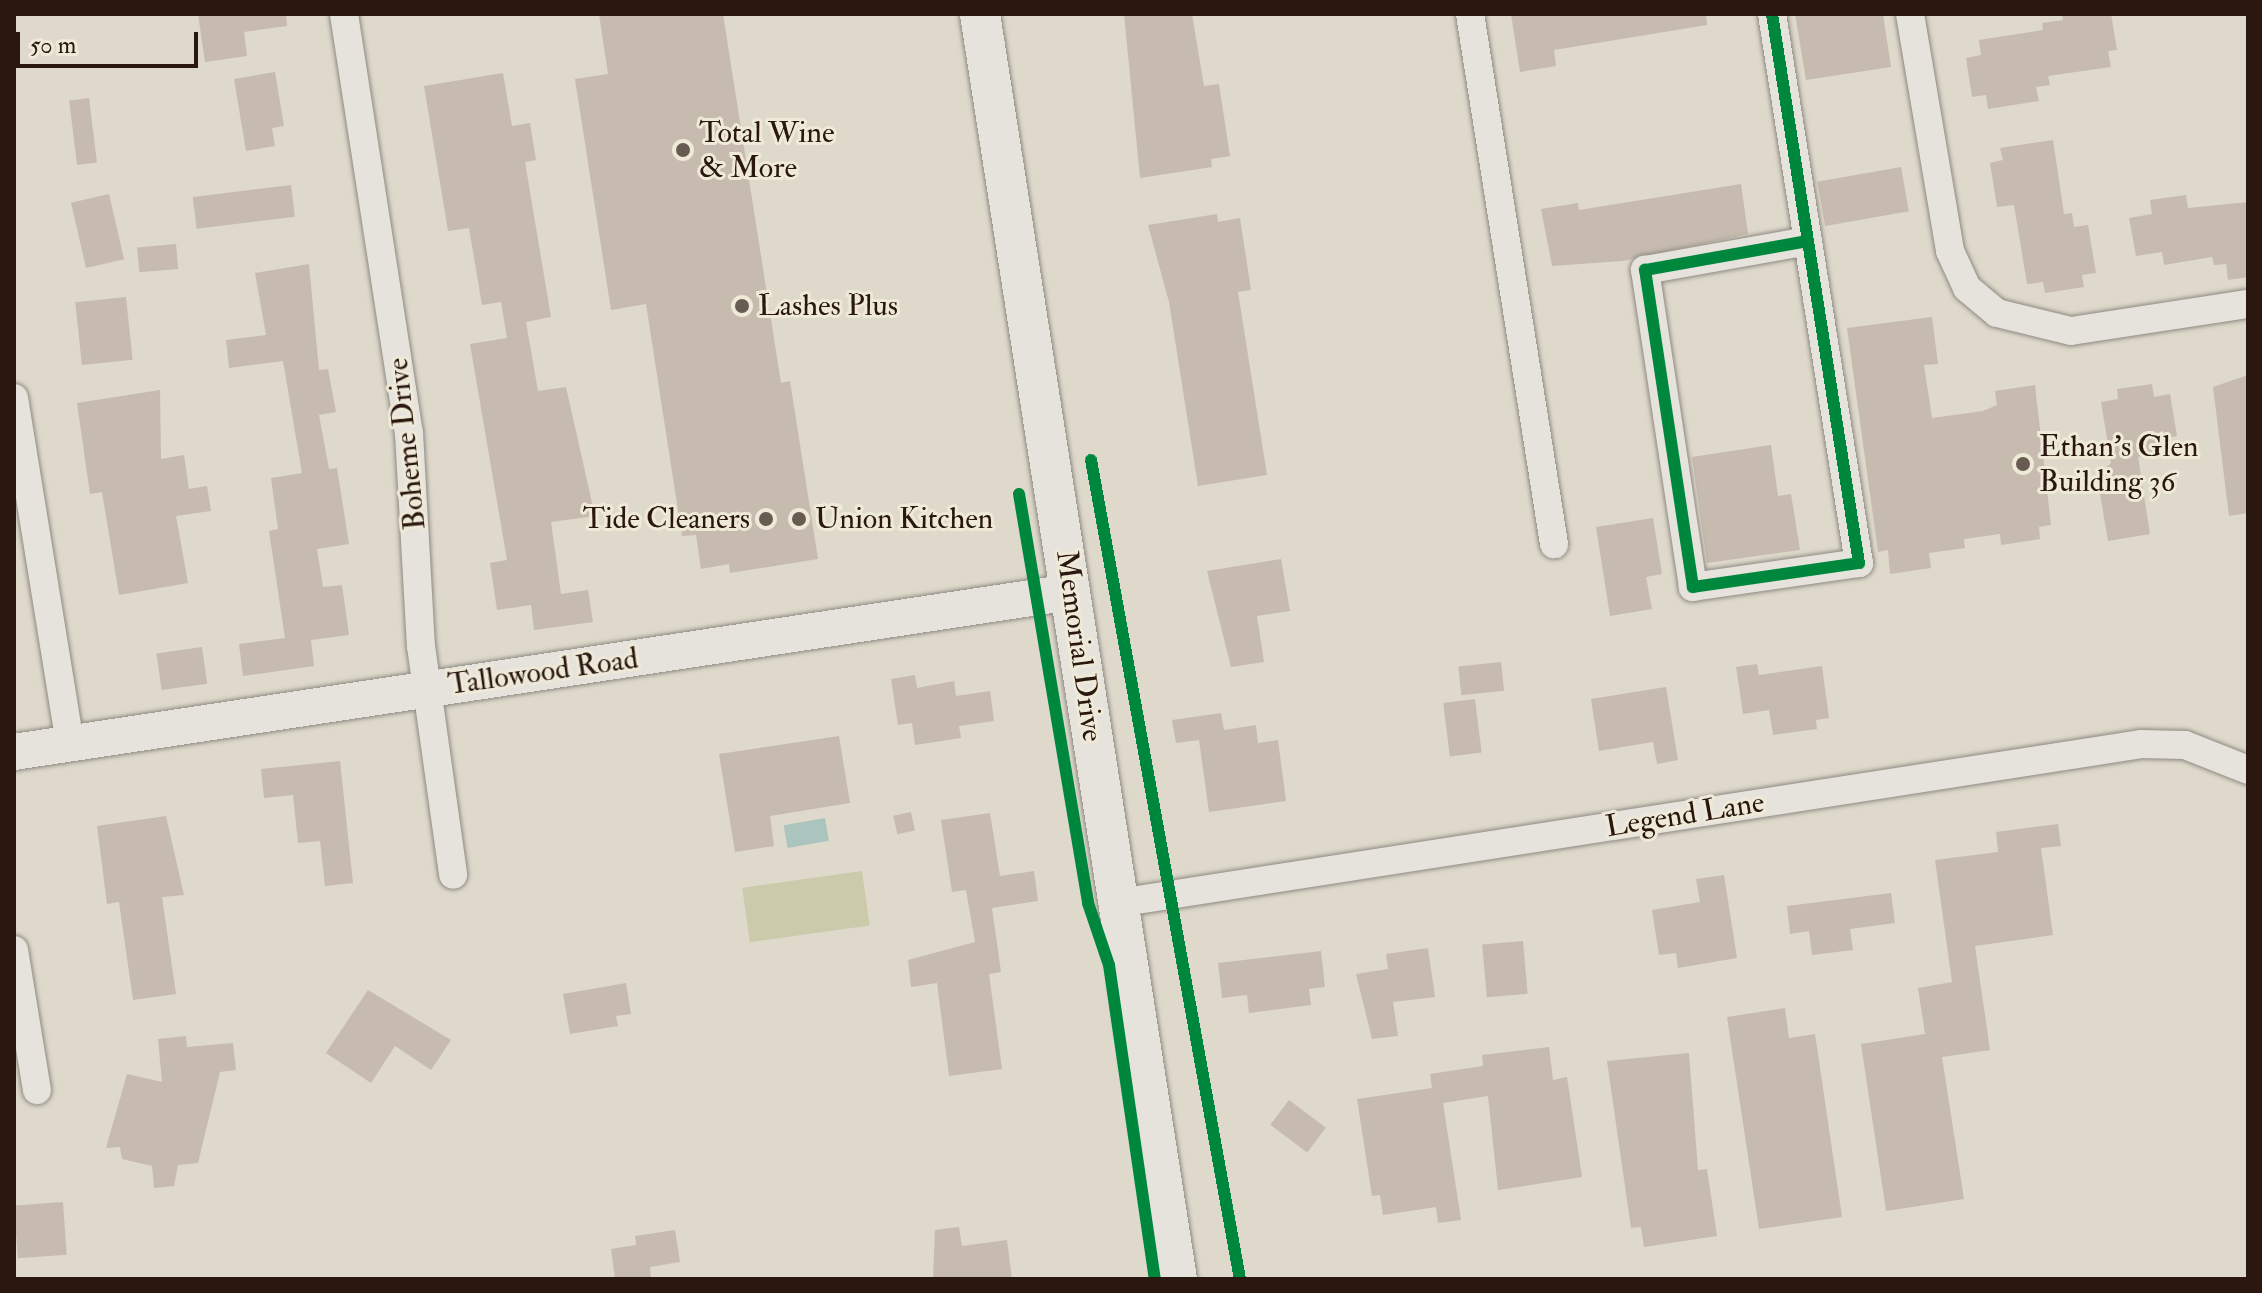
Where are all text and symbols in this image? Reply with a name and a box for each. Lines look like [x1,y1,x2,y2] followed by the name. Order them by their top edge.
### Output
[20,16,202,66] scale bar
[30,30,76,61] text: 50 m
[699,115,834,186] place label: Total Wine & More
[674,141,692,159] marker: Total Wine & More
[758,288,898,324] place label: Lashes Plus
[733,297,751,315] marker: Lashes Plus
[380,356,434,532] street label: Boheme Drive
[2039,429,2198,500] place label: Ethan's Glen Building 36
[2014,455,2032,473] marker: Ethan's Glen Building 36
[583,501,750,537] place label: Tide Cleaners
[815,501,993,537] place label: Union Kitchen
[757,510,775,528] marker: Tide Cleaners
[790,510,808,528] marker: Union Kitchen
[1048,548,1110,744] street label: Memorial Drive
[446,641,640,703] street label: Tallowood Road
[1603,785,1767,845] street label: Legend Lane

